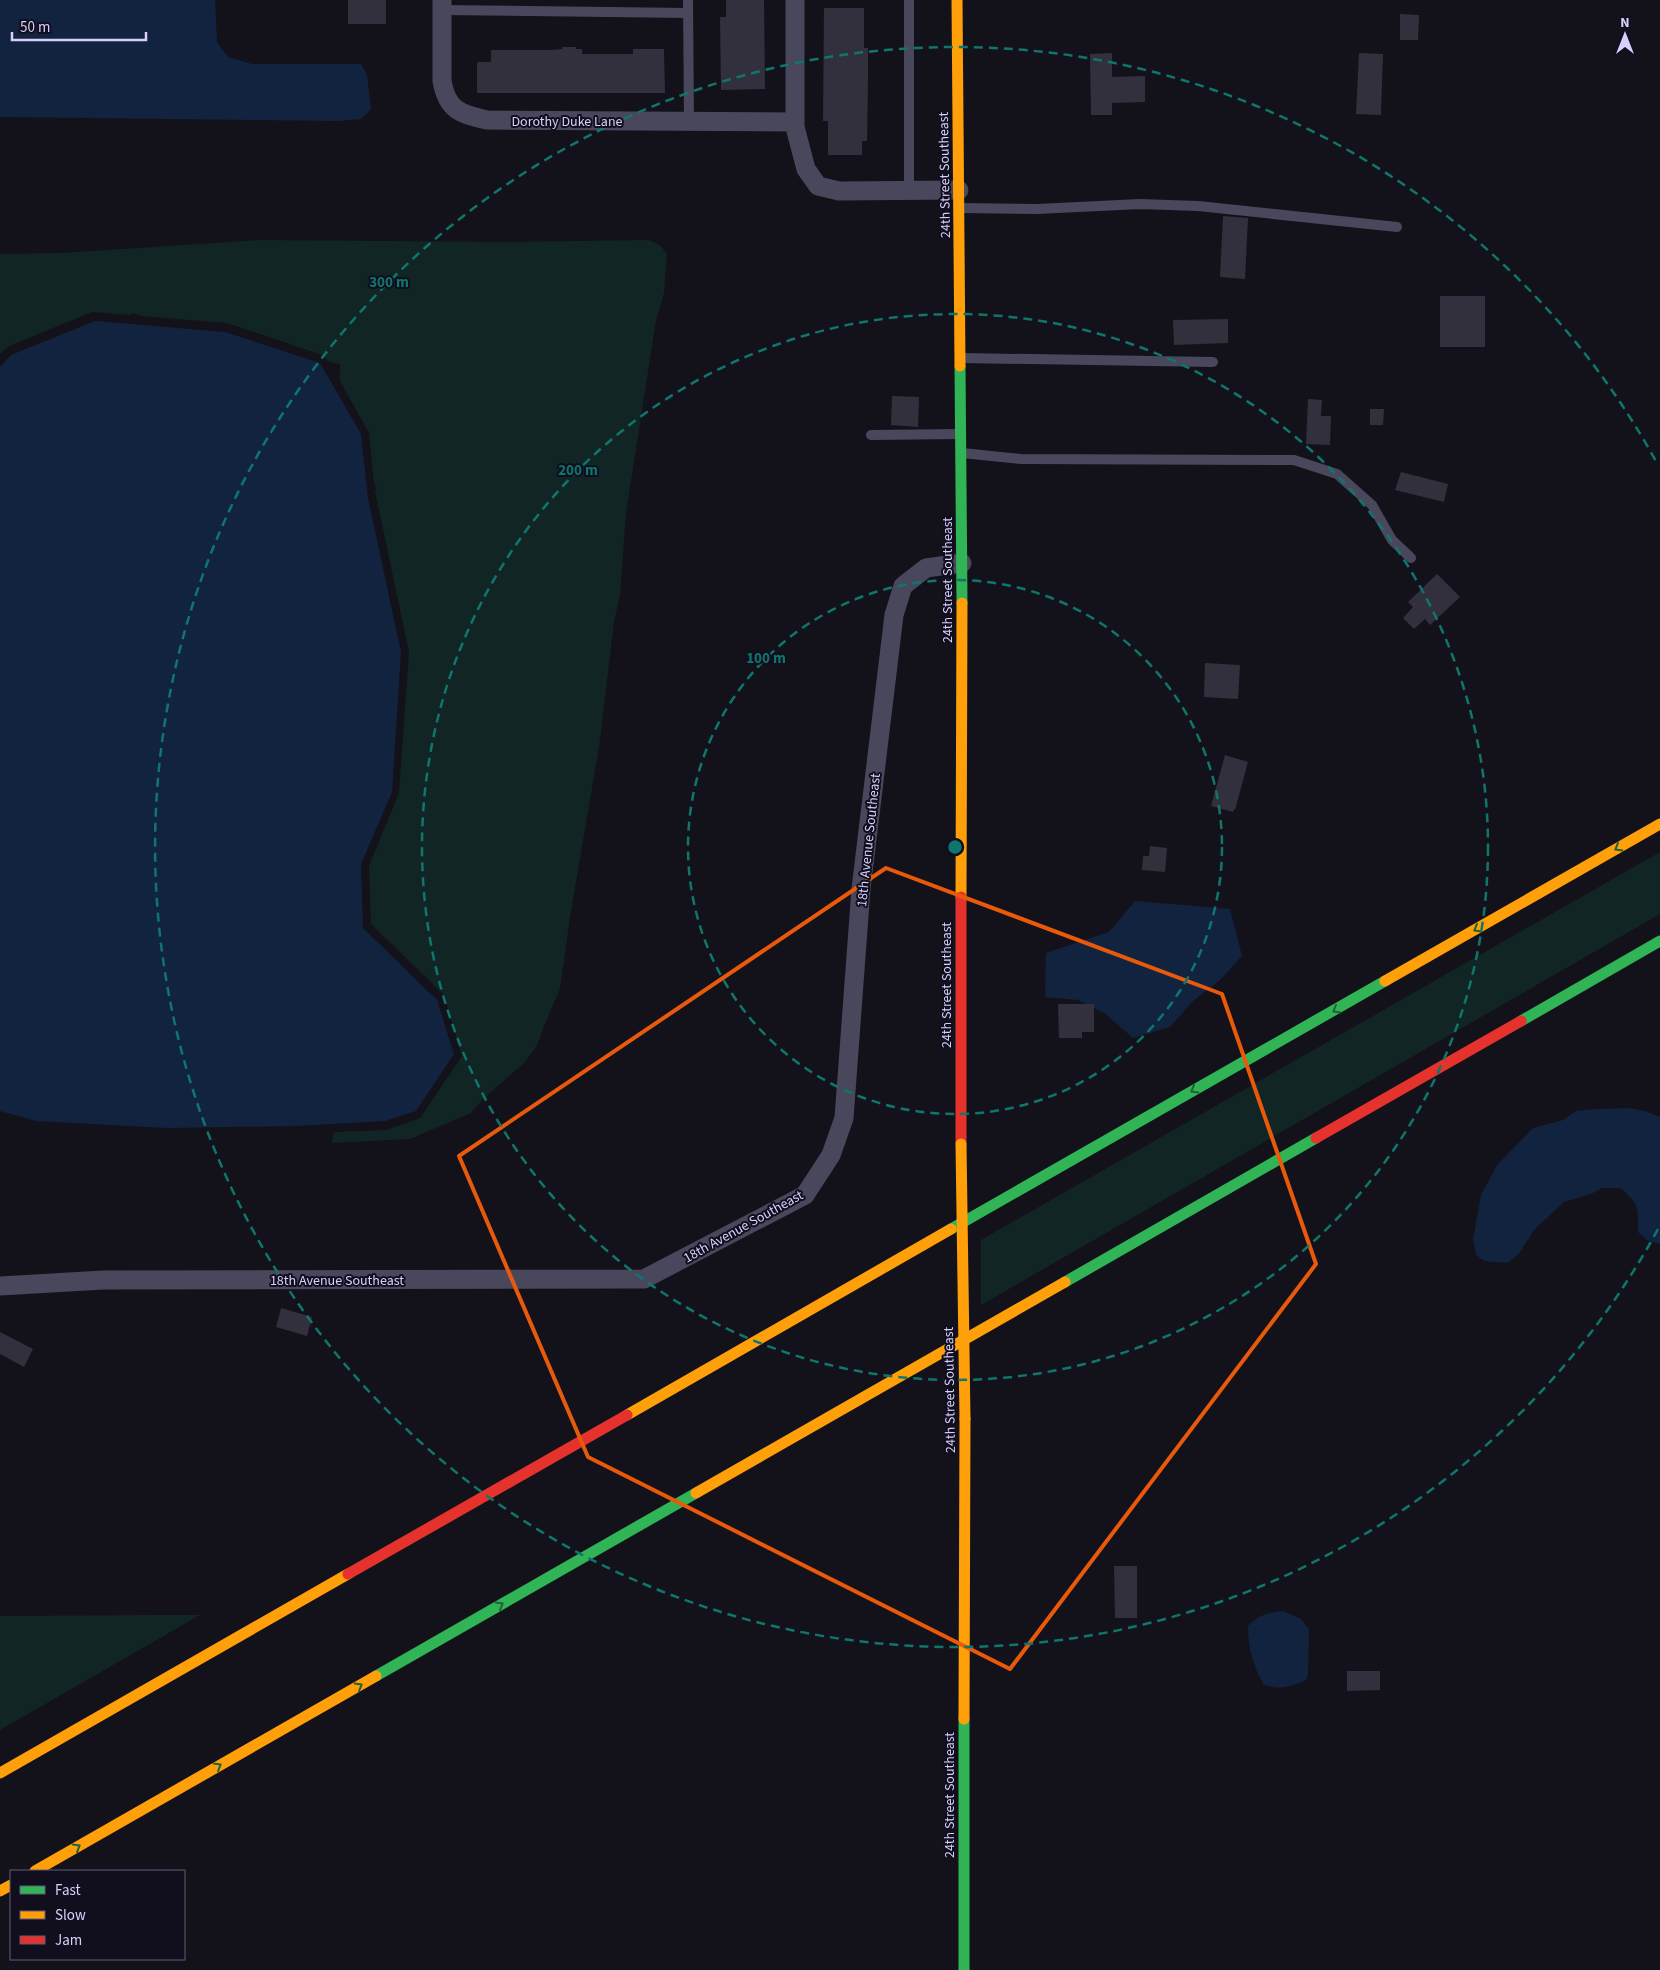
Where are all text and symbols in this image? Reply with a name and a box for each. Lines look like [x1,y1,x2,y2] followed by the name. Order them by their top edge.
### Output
[12,10,146,42] scale bar
[1600,10,1650,60] north arrow
[1620,13,1630,33] text: N
[20,17,50,38] text: 50 m
[511,112,623,132] street label: Dorothy Duke Lane
[934,112,956,238] street label: 24th Street Southeast
[369,272,409,293] text: 300 m
[558,460,598,481] text: 200 m
[938,517,958,643] street label: 24th Street Southeast
[746,648,786,669] text: 100 m
[852,772,886,908] street label: 18th Avenue Southeast
[946,838,964,856] centre of rings
[1614,842,1623,852] one-way arrow
[937,922,957,1048] street label: 24th Street Southeast
[1473,923,1482,933] one-way arrow
[1332,1003,1341,1013] one-way arrow
[1191,1084,1200,1094] one-way arrow
[680,1185,807,1268] street label: 18th Avenue Southeast
[270,1271,404,1291] street label: 18th Avenue Southeast
[939,1327,961,1453] street label: 24th Street Southeast
[495,1601,504,1611] one-way arrow
[354,1682,363,1692] one-way arrow
[940,1732,960,1858] street label: 24th Street Southeast
[213,1763,222,1773] one-way arrow
[71,1843,80,1853] one-way arrow
[10,1870,185,1960] legend
[55,1880,81,1901] text: Fast
[55,1905,86,1926] text: Slow
[55,1930,82,1951] text: Jam

